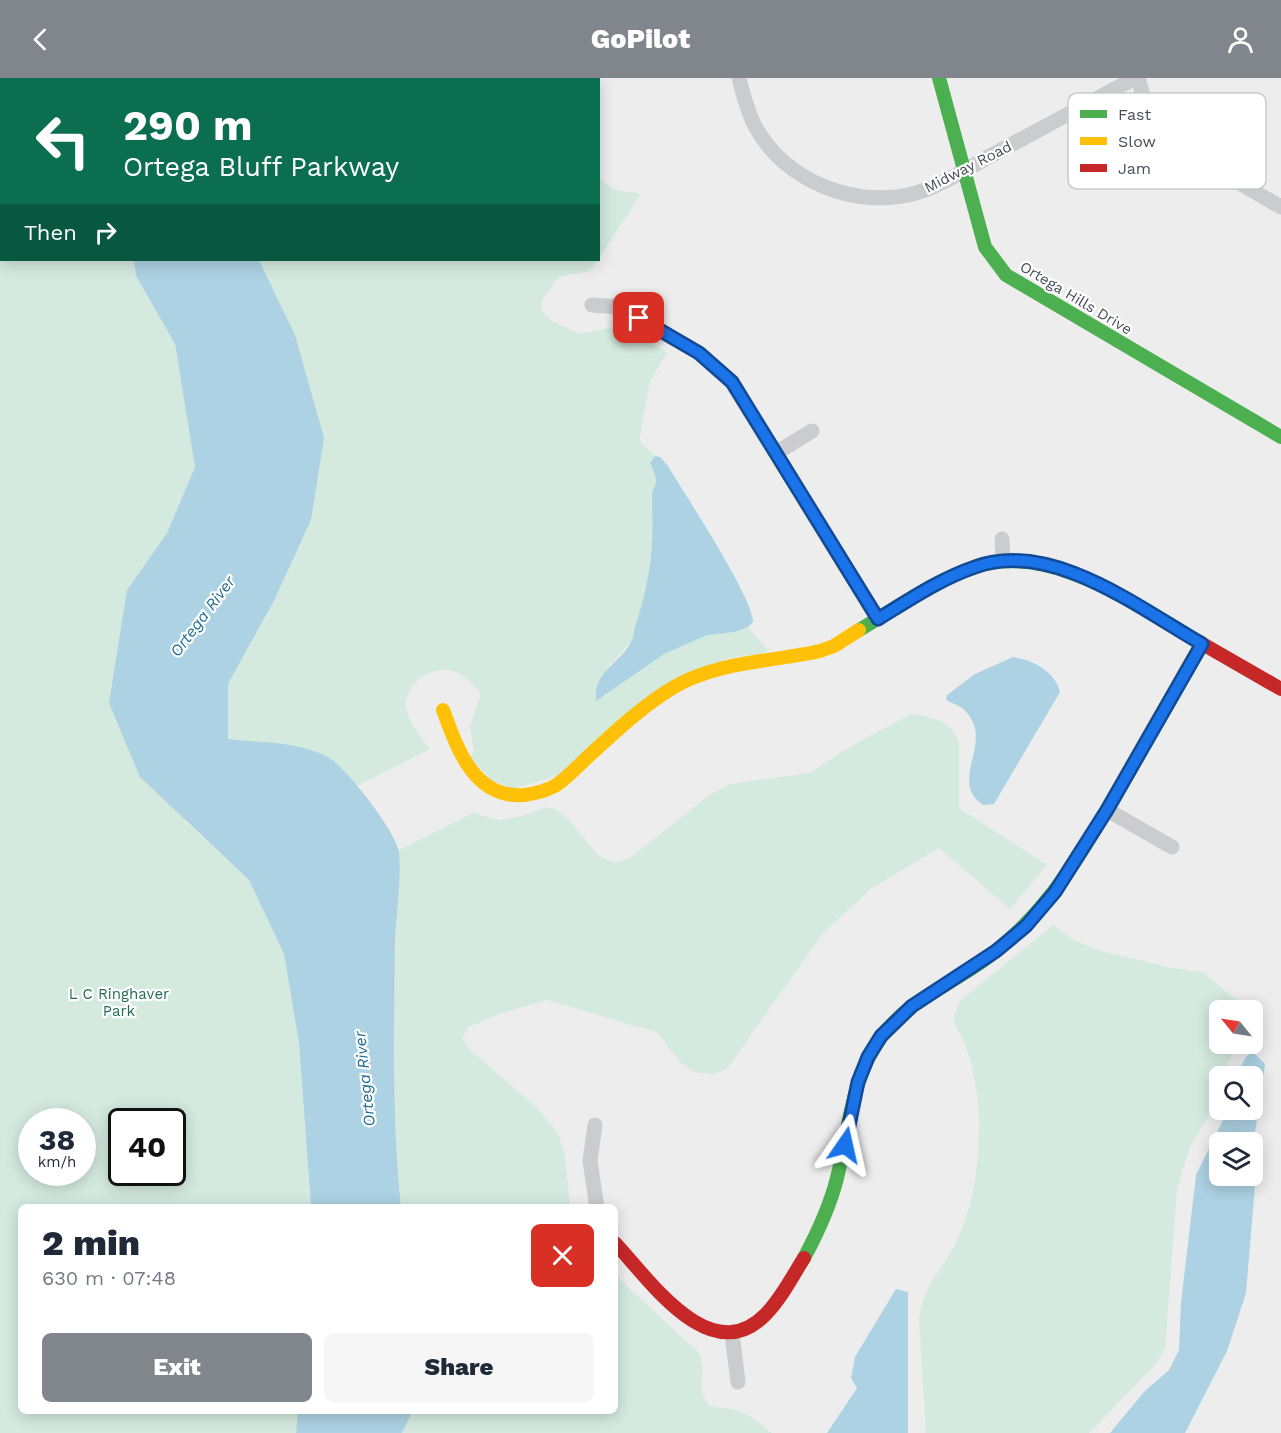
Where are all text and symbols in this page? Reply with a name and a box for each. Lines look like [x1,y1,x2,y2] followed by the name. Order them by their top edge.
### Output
[24,23,57,56] icon: back
[591,23,690,55] text: GoPilot
[1224,23,1257,56] icon: person
[1068,93,1266,189] legend
[123,101,253,150] text: 290 m
[24,102,102,180] icon: left
[1118,105,1151,124] text: Fast
[1118,132,1156,151] text: Slow
[921,137,1015,197] street label: Midway Road
[123,151,399,183] text: Ortega Bluff Parkway
[1118,159,1151,178] text: Jam
[89,216,122,249] icon: right
[24,220,77,245] text: Then
[1017,257,1135,339] street label: Ortega Hills Drive
[613,292,664,343] pin
[622,301,655,334] icon: arrive
[166,572,239,660] water label: Ortega River
[69,985,169,1020] park label: L C Ringhaver Park
[1209,1000,1263,1054] north arrow
[1209,1000,1263,1186] map controls
[350,1029,379,1128] water label: Ortega River
[1209,1066,1263,1120] button: search
[108,1108,186,1186] speed limit sign: 40
[813,1113,877,1177] position arrow
[39,1122,75,1157] text: 38
[1209,1132,1263,1186] button: layers
[38,1153,76,1171] text: km/h
[42,1222,140,1264] text: 2 min
[531,1224,594,1287] button: close
[42,1266,176,1290] text: 630 m · 07:48
[42,1333,312,1402] button: Exit
[324,1333,594,1402] button: Share

